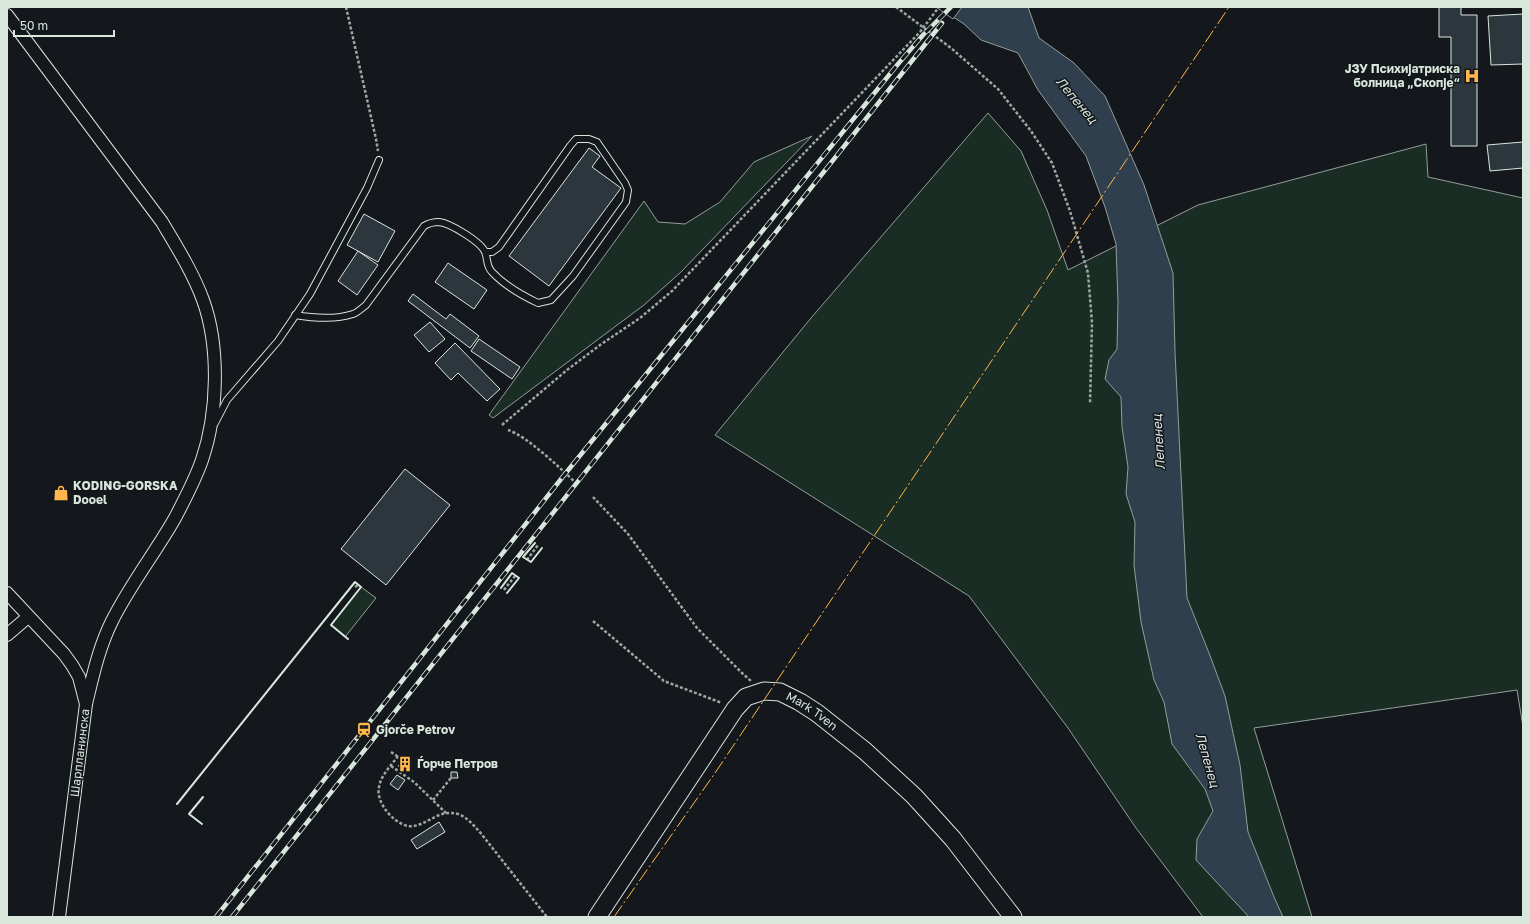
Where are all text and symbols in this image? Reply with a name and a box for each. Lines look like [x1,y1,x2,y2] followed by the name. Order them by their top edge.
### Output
[14,12,114,38] scale bar
[20,18,48,33] text: 50 m
[1345,61,1460,90] place label: ЈЗУ Психијатриска болница „Скопје“
[1463,67,1481,85] hospital icon: ЈЗУ Психијатриска болница „Скопје“
[1053,74,1102,127] water label: Лепенец
[1148,413,1168,470] water label: Лепенец
[73,478,178,507] place label: KODING-GORSKA Dooel
[52,484,70,502] shop icon: KODING-GORSKA Dooel
[784,688,841,733] street label: Mark Tven
[67,708,92,798] street label: Шарпланинска
[355,721,373,739] station icon: Gjorče Petrov
[376,722,456,737] place label: Gjorče Petrov
[1193,731,1224,790] water label: Лепенец
[396,755,414,773] building icon: Ѓорче Петров
[417,756,498,771] place label: Ѓорче Петров

